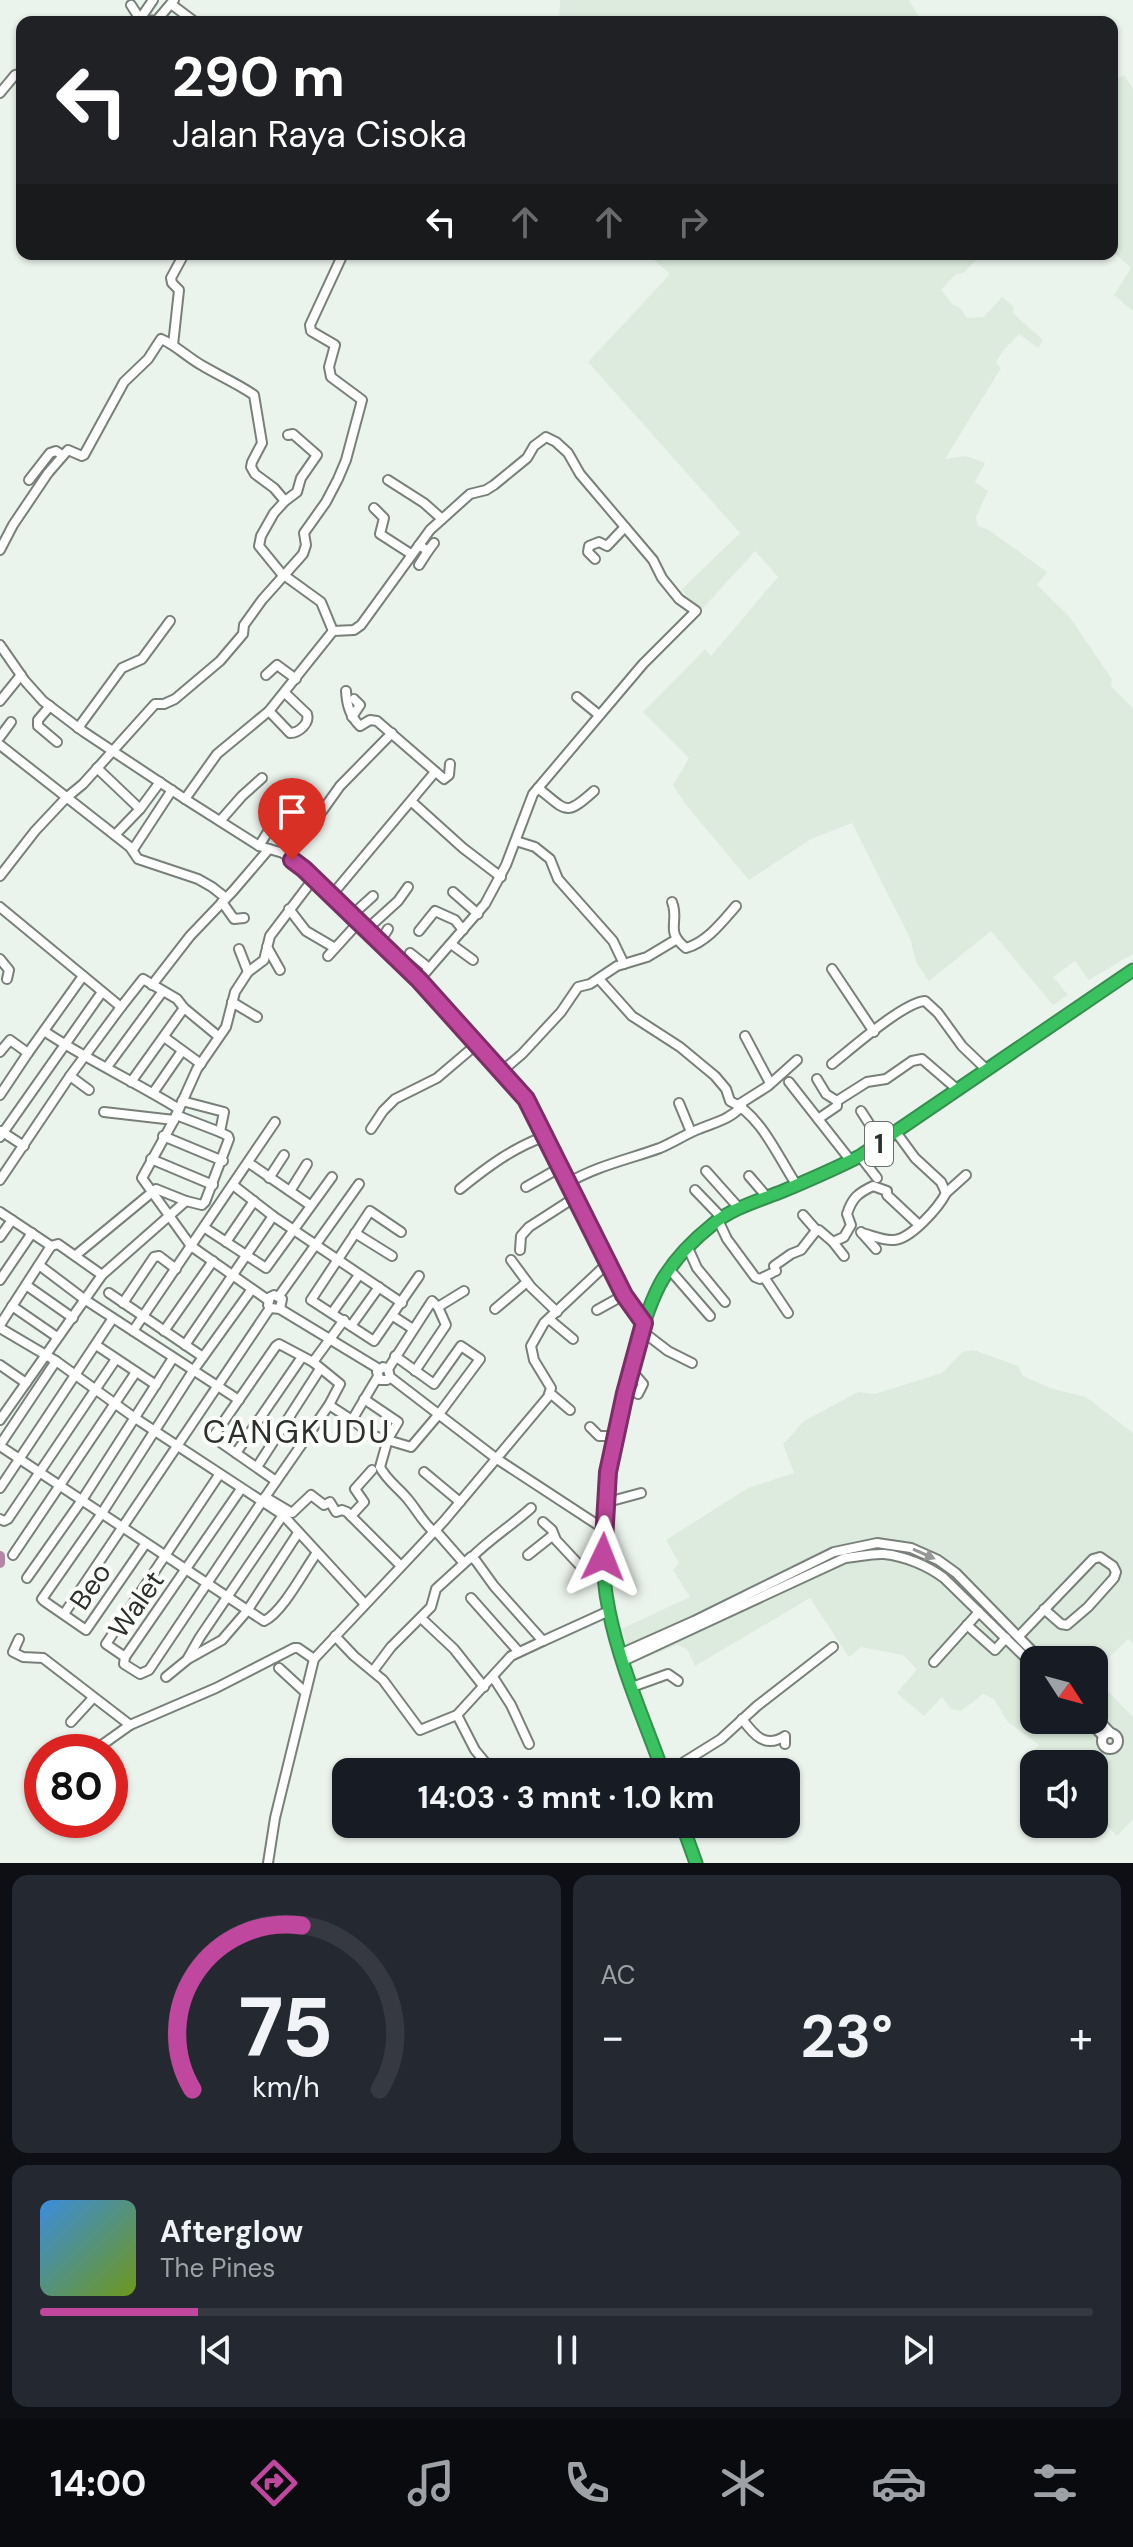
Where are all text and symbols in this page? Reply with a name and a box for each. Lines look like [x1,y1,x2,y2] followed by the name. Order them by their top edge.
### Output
[172,40,345,113] text: 290 m
[40,48,144,152] icon: left
[172,111,467,158] text: Jalan Raya Cisoka
[419,200,463,244] icon: left
[503,200,547,244] icon: ahead
[587,200,631,244] icon: ahead
[671,200,715,244] icon: right
[258,778,326,860] pin
[270,790,314,834] icon: arrive
[865,1122,893,1166] road number: 1
[203,1411,391,1453] district label: CANGKUDU
[561,1515,645,1599] position arrow
[913,1547,936,1561] one-way arrow
[61,1555,120,1617] street label: Beo
[100,1564,173,1645] street label: Walet
[1020,1646,1108,1734] north arrow
[1020,1646,1108,1838] map controls
[24,1734,128,1838] speed limit sign: 80
[1020,1750,1108,1838] button: sound
[418,1778,714,1817] text: 14:03 · 3 mnt · 1.0 km
[601,1958,635,1992] text: AC
[239,1973,333,2082] text: 75
[800,1997,893,2076] text: 23°
[601,2008,625,2066] text: −
[1069,2008,1093,2066] text: +
[252,2069,320,2106] text: km/h
[160,2212,303,2251] text: Afterglow
[160,2251,275,2285] text: The Pines
[194,2328,238,2372] icon: previous
[545,2328,589,2372] icon: pause
[896,2328,940,2372] icon: next
[246,2455,302,2511] icon: directions
[403,2455,459,2511] icon: music
[559,2455,615,2511] icon: phone
[715,2455,771,2511] icon: climate
[871,2455,927,2511] icon: car
[1027,2455,1083,2511] icon: filters
[50,2460,146,2507] text: 14:00

